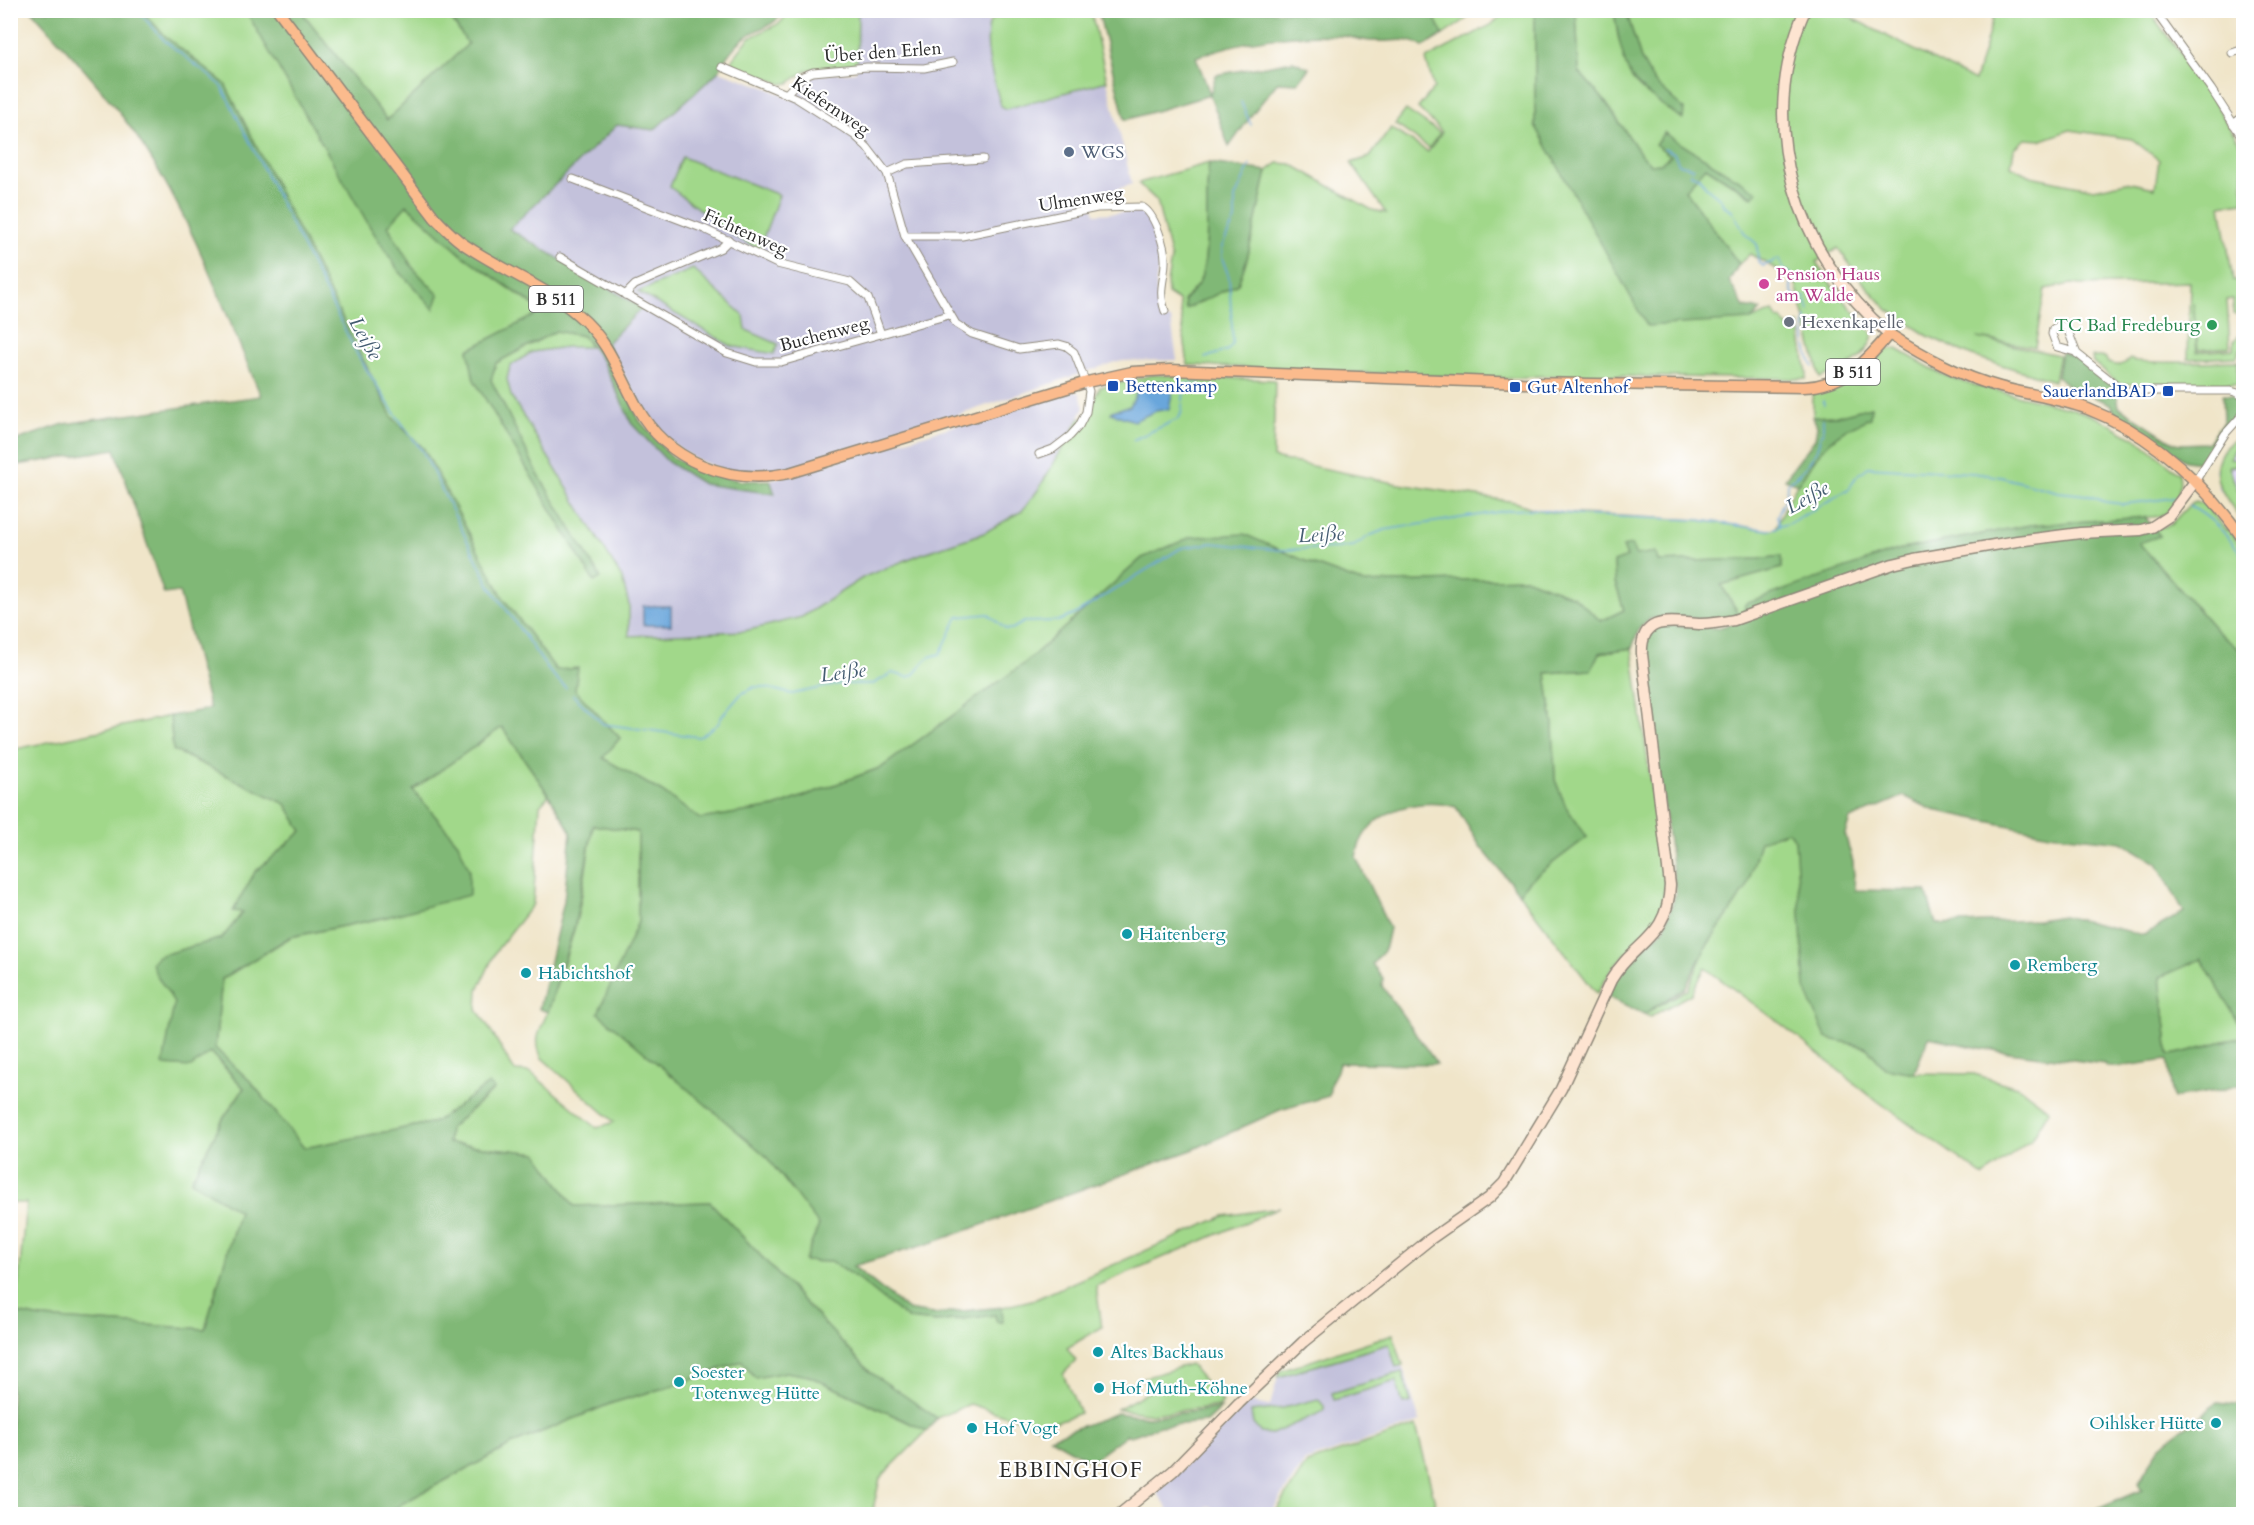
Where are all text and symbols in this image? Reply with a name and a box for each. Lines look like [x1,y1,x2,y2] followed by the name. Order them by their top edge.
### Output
[824,36,943,69] street label: Über den Erlen
[787,71,876,142] street label: Kiefernweg
[1080,140,1124,165] place label: WGS
[1062,145,1076,159] marker: WGS
[1037,180,1126,219] street label: Ulmenweg
[700,203,793,263] street label: Fichtenweg
[1776,262,1880,308] place label: Pension Haus am Walde
[1757,277,1771,291] marker: Pension Haus am Walde
[529,286,583,312] road number: B 511
[777,310,872,358] street label: Buchenweg
[1801,310,1904,335] place label: Hexenkapelle
[343,312,389,365] water label: Leiße
[2055,313,2201,338] place label: TC Bad Fredeburg
[1782,315,1796,329] marker: Hexenkapelle
[2205,318,2219,332] marker: TC Bad Fredeburg
[1826,359,1880,385] road number: B 511
[1125,374,1217,399] place label: Bettenkamp
[1527,375,1632,400] place label: Gut Altenhof
[1106,379,1120,393] marker: Bettenkamp
[2043,379,2156,404] place label: SauerlandBAD
[1508,380,1522,394] marker: Gut Altenhof
[2161,384,2175,398] marker: SauerlandBAD
[1781,474,1834,520] water label: Leiße
[1298,520,1345,549] water label: Leiße
[819,656,868,689] water label: Leiße
[1139,922,1226,947] place label: Haitenberg
[1120,927,1134,941] marker: Haitenberg
[2027,953,2098,978] place label: Remberg
[2008,958,2022,972] marker: Remberg
[538,961,634,986] place label: Habichtshof
[519,966,533,980] marker: Habichtshof
[1110,1340,1224,1365] place label: Altes Backhaus
[1091,1345,1105,1359] marker: Altes Backhaus
[691,1360,820,1406] place label: Soester Totenweg Hütte
[672,1375,686,1389] marker: Soester Totenweg Hütte
[1111,1376,1248,1401] place label: Hof Muth-Köhne
[1092,1381,1106,1395] marker: Hof Muth-Köhne
[2089,1411,2204,1436] place label: Oihlsker Hütte
[984,1416,1058,1441] place label: Hof Vogt
[2209,1416,2223,1430] marker: Oihlsker Hütte
[965,1421,979,1435] marker: Hof Vogt
[999,1456,1143,1485] district label: EBBINGHOF

